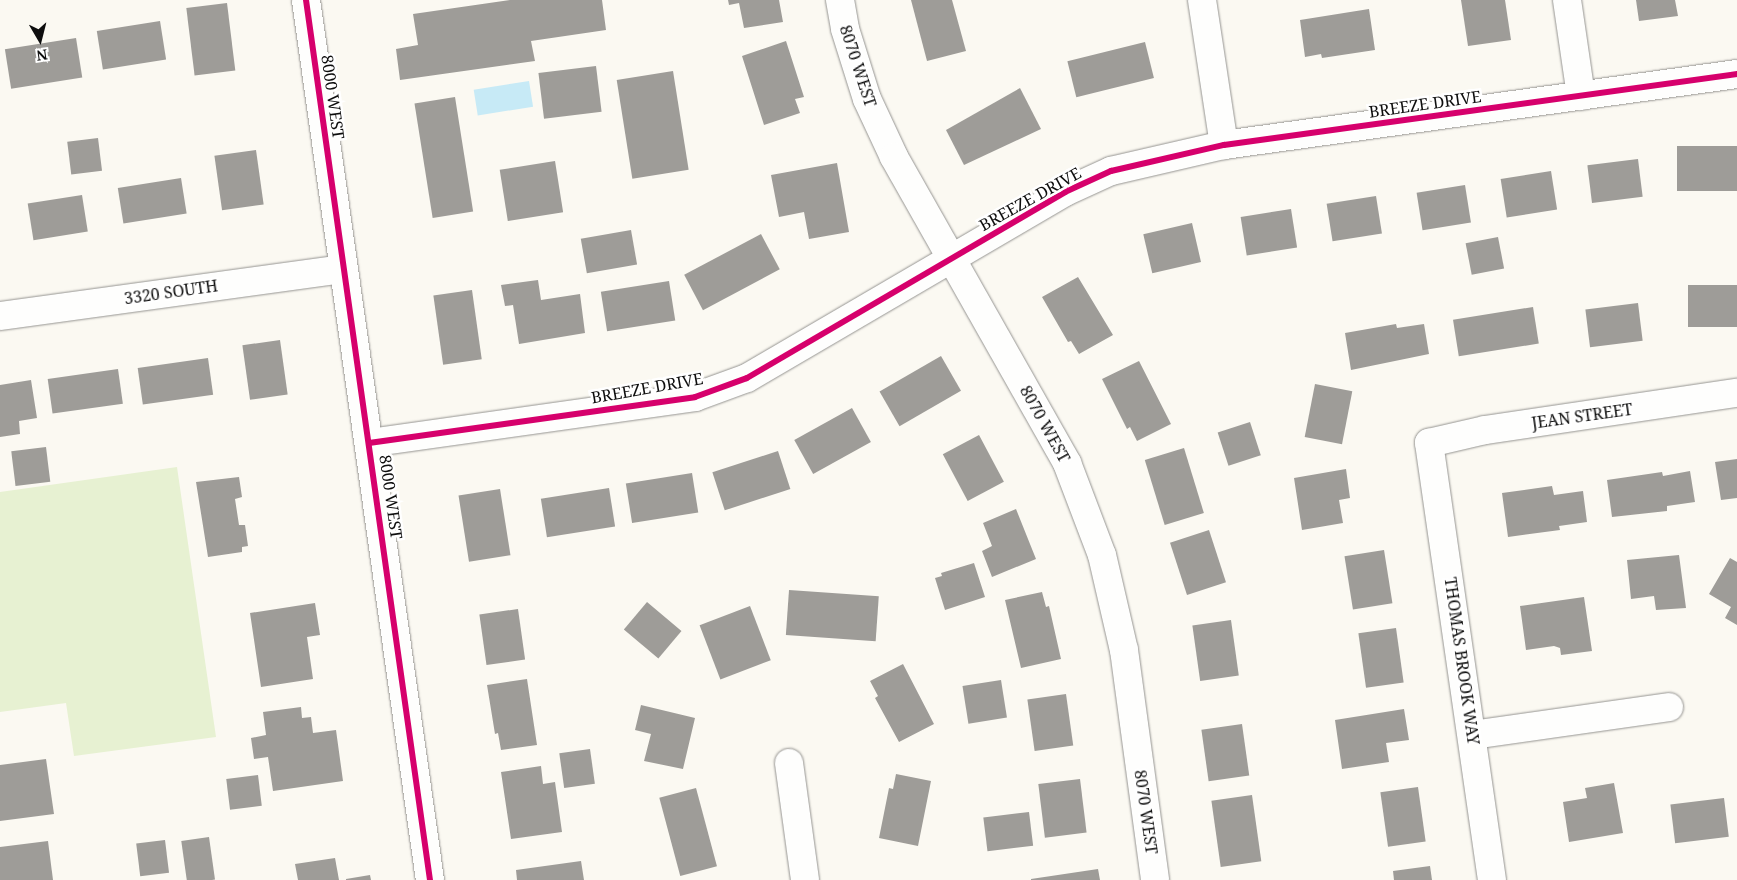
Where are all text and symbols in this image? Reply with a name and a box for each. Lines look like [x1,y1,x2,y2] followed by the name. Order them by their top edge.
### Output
[15,15,65,65] north arrow
[836,23,880,109] street label: 8070 WEST
[35,45,49,66] text: N
[318,54,348,140] street label: 8000 WEST
[1368,87,1482,121] street label: BREEZE DRIVE
[976,163,1084,235] street label: BREEZE DRIVE
[123,276,219,308] street label: 3320 SOUTH
[590,369,704,407] street label: BREEZE DRIVE
[1016,382,1074,466] street label: 8070 WEST
[1530,399,1634,433] street label: JEAN STREET
[376,454,406,540] street label: 8000 WEST
[1441,576,1483,746] street label: THOMAS BROOK WAY
[1131,769,1161,855] street label: 8070 WEST

